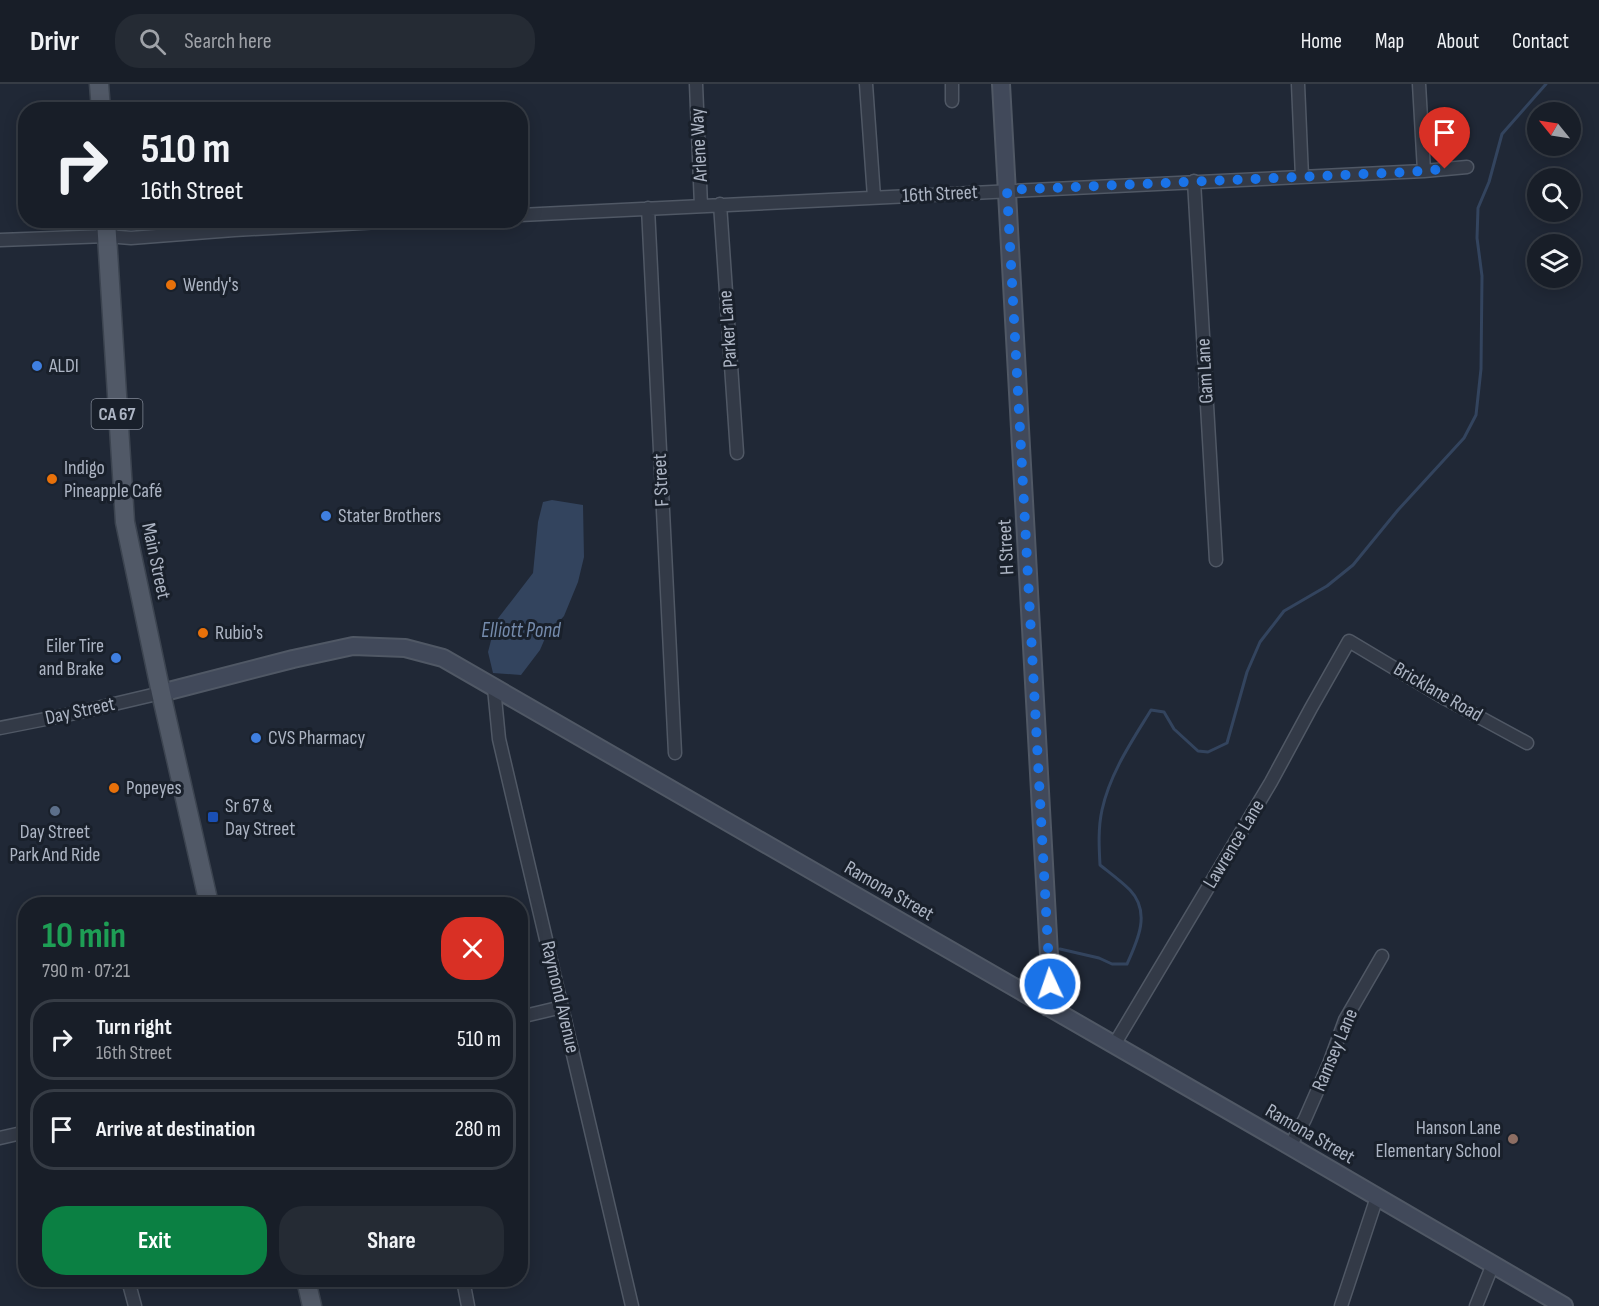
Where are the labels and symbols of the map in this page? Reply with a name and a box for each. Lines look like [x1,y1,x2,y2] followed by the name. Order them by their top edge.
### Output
[1527,102,1581,156] north arrow
[685,107,713,184] street label: Arlene Way
[1419,107,1470,169] pin
[902,180,978,208] street label: 16th Street
[183,273,239,297] place label: Wendy's
[164,278,178,292] marker: Wendy's
[713,289,743,369] street label: Parker Lane
[1191,338,1219,404] street label: Gam Lane
[48,354,79,378] place label: ALDI
[30,359,44,373] marker: ALDI
[92,399,142,429] road number: CA 67
[648,453,674,507] street label: F Street
[64,456,162,503] place label: Indigo Pineapple Café
[45,472,59,486] marker: Indigo Pineapple Café
[338,504,441,528] place label: Stater Brothers
[319,509,333,523] marker: Stater Brothers
[993,519,1019,575] street label: H Street
[136,521,176,601] street label: Main Street
[481,618,562,643] water label: Elliott Pond
[215,621,263,645] place label: Rubio's
[196,626,210,640] marker: Rubio's
[39,634,104,681] place label: Eiler Tire and Brake
[109,651,123,665] marker: Eiler Tire and Brake
[1389,657,1487,727] street label: Bricklane Road
[43,692,117,730] street label: Day Street
[268,726,365,750] place label: CVS Pharmacy
[249,731,263,745] marker: CVS Pharmacy
[126,776,182,800] place label: Popeyes
[107,781,121,795] marker: Popeyes
[225,794,295,841] place label: Sr 67 & Day Street
[1198,795,1270,893] street label: Lawrence Lane
[48,804,62,818] marker: Day Street Park And Ride
[206,810,220,824] marker: Sr 67 & Day Street
[10,820,100,867] place label: Day Street Park And Ride
[840,856,938,926] street label: Ramona Street
[535,939,585,1055] street label: Raymond Avenue
[1018,952,1082,1016] position arrow
[1307,1005,1363,1095] street label: Ramsey Lane
[1261,1099,1359,1169] street label: Ramona Street
[1375,1116,1501,1163] place label: Hanson Lane Elementary School
[1506,1132,1520,1146] marker: Hanson Lane Elementary School

